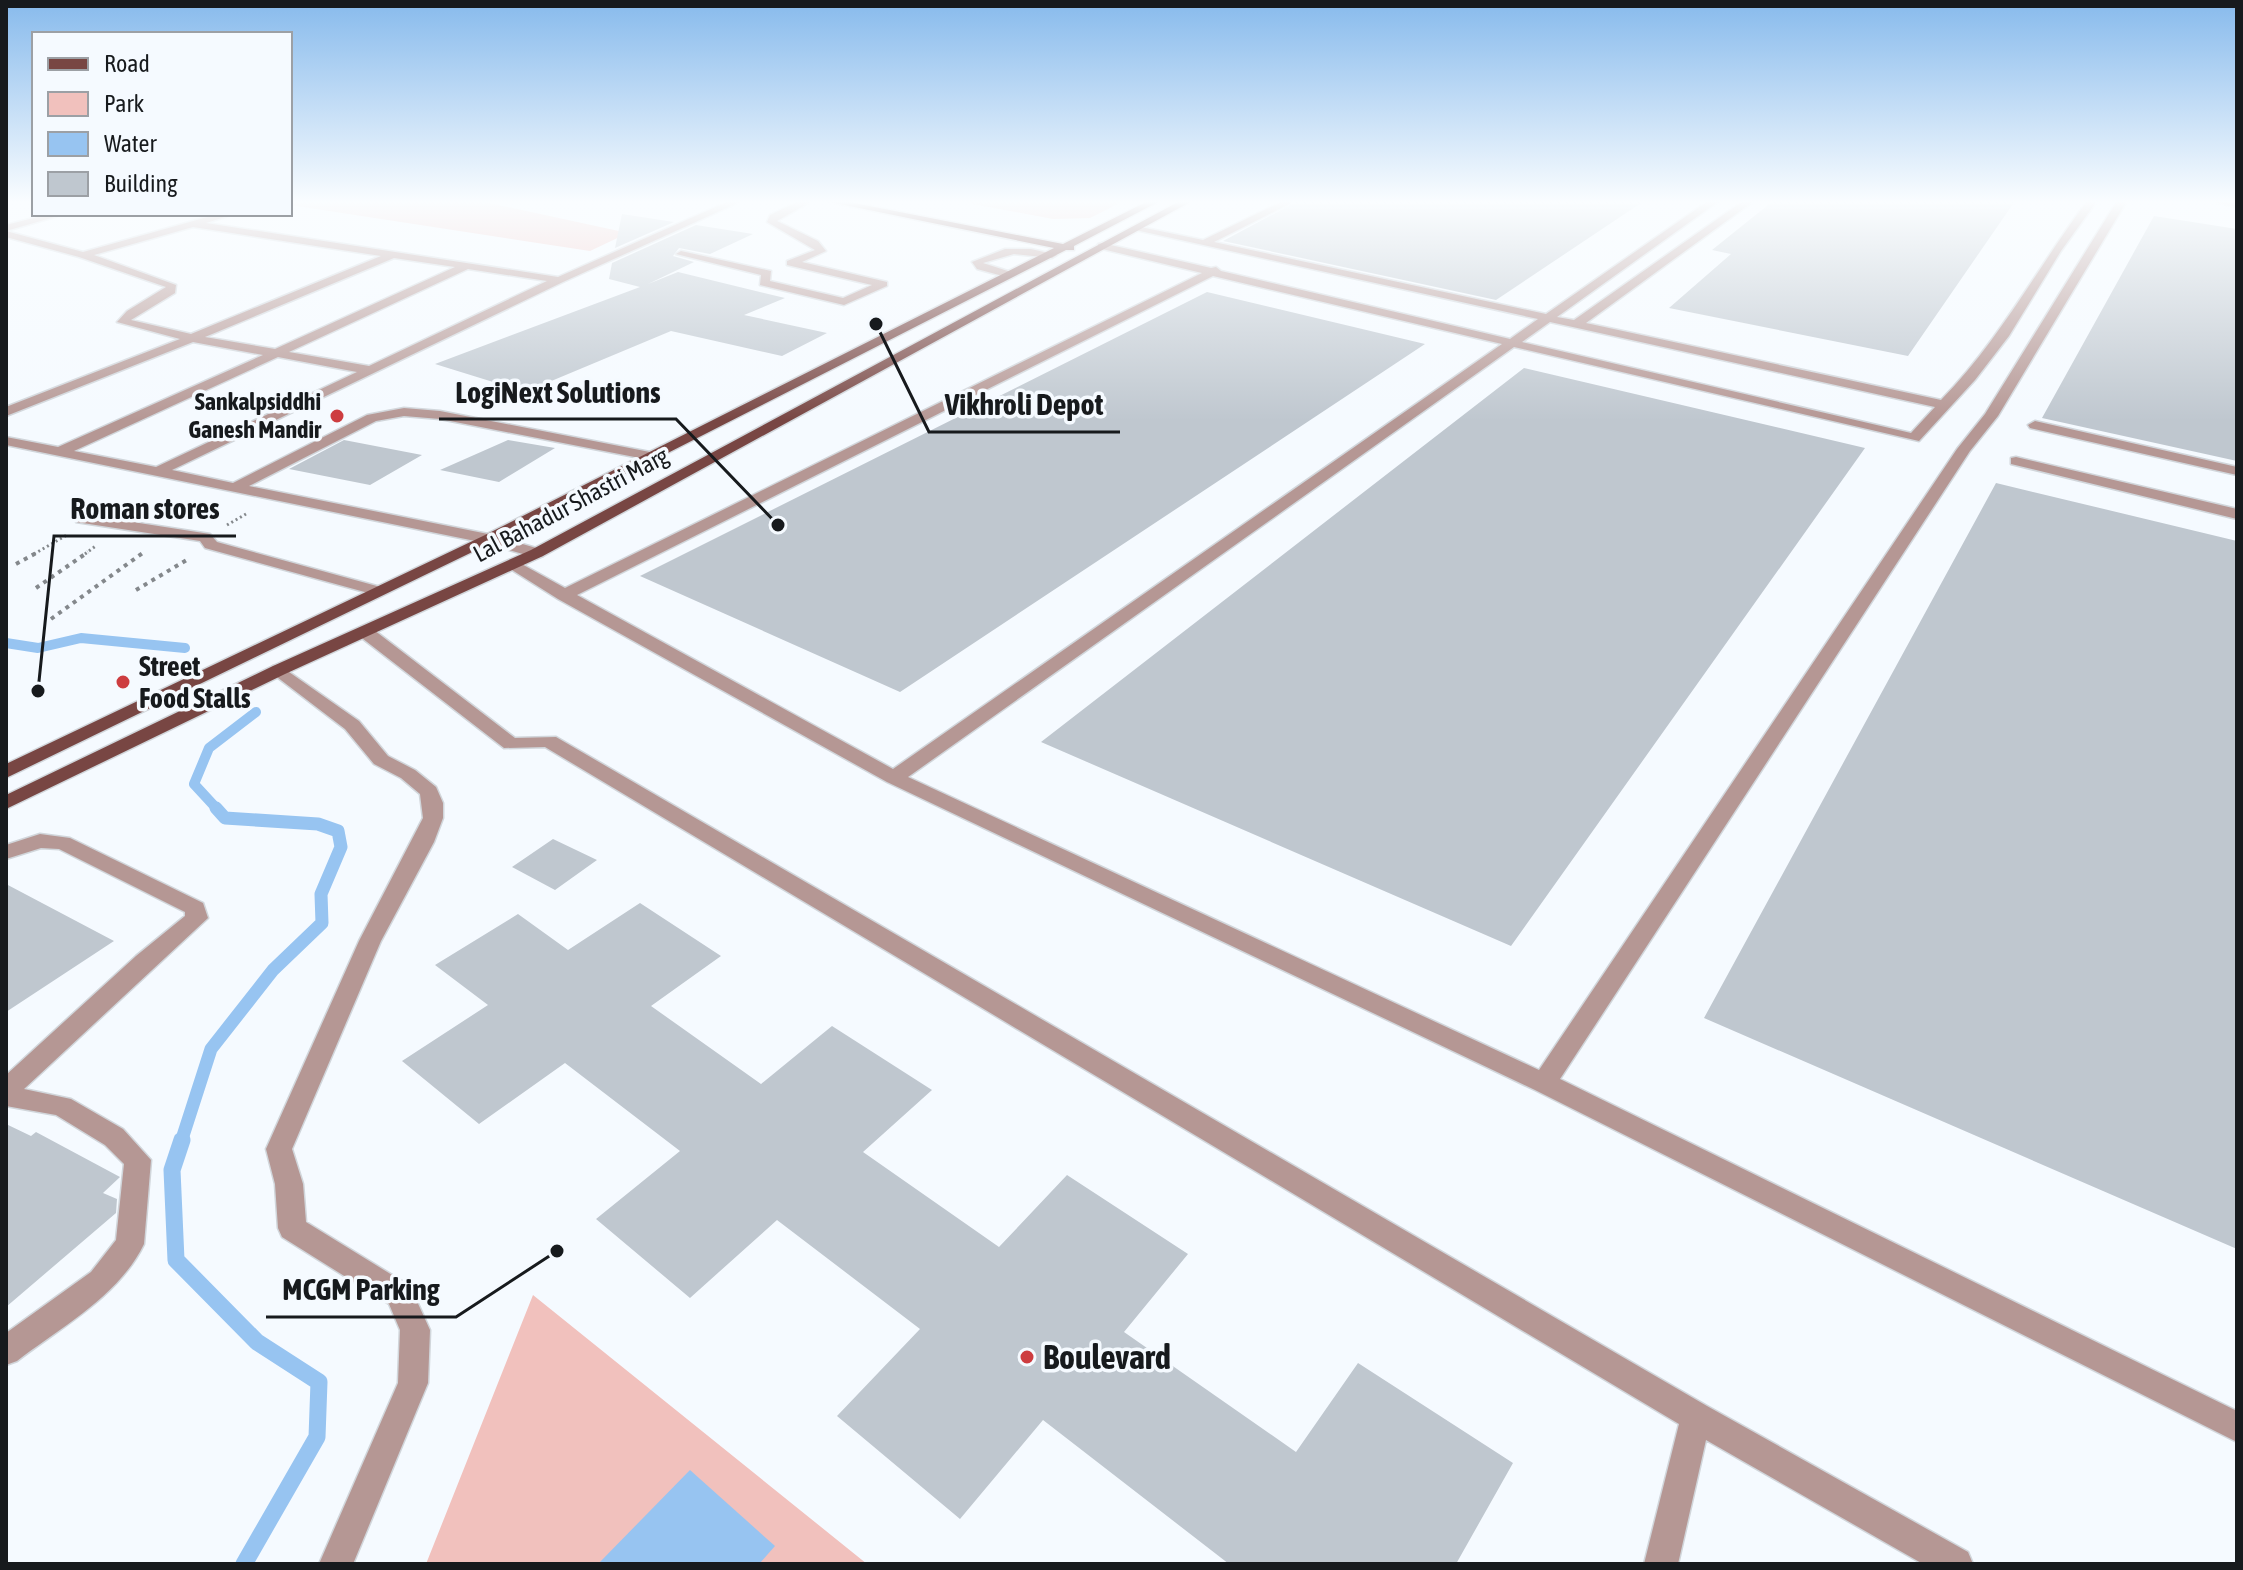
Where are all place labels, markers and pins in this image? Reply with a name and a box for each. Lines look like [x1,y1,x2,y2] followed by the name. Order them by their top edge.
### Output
[439,365,676,419] callout: LogiNext Solutions
[929,378,1120,432] callout: Vikhroli Depot
[188,388,322,443] place label: Sankalpsiddhi Ganesh Mandir
[328,407,346,425] marker: Sankalpsiddhi Ganesh Mandir
[54,482,236,536] callout: Roman stores
[139,650,251,714] place label: Street Food Stalls
[114,673,132,691] marker: Street Food Stalls
[266,1263,456,1317] callout: MCGM Parking
[1043,1337,1171,1376] place label: Boulevard
[1018,1348,1036,1366] marker: Boulevard

